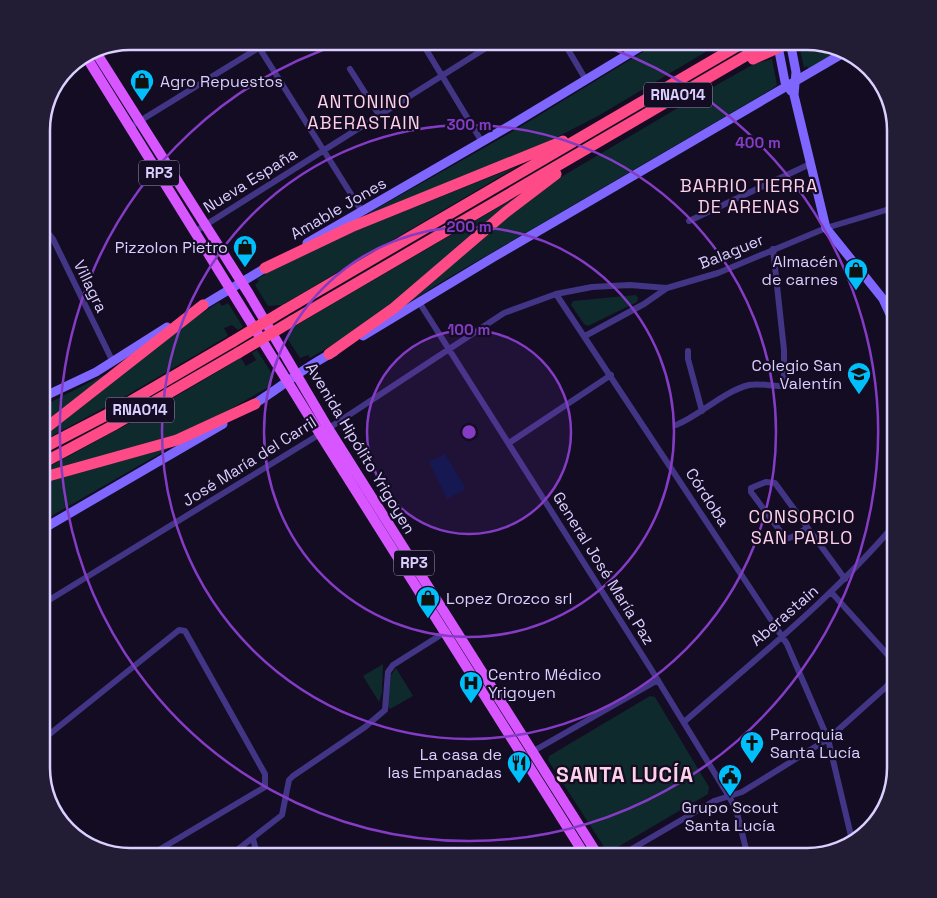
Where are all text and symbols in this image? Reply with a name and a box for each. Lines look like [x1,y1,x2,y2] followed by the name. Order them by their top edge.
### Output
[129,68,155,102] shop icon: Agro Repuestos
[160,71,283,92] place label: Agro Repuestos
[644,82,712,108] road number: RNA014
[307,90,421,134] district label: ANTONINO ABERASTAIN
[446,115,492,134] text: 300 m
[735,133,781,152] text: 400 m
[199,143,301,218] street label: Nueva España
[139,160,179,186] road number: RP3
[286,172,390,244] street label: Amable Jones
[680,174,818,218] district label: BARRIO TIERRA DE ARENAS
[447,217,491,236] text: 200 m
[696,229,767,274] street label: Balaguer
[232,234,258,268] shop icon: Pizzolon Pietro
[115,237,228,258] place label: Pizzolon Pietro
[762,251,838,290] place label: Almacén de carnes
[69,256,112,316] street label: Villagra
[843,257,869,291] shop icon: Almacén de carnes
[448,320,490,339] text: 100 m
[751,355,842,394] place label: Colegio San Valentín
[301,359,420,538] street label: Avenida Hipólito Yrigoyen
[846,361,872,395] school or university icon: Colegio San Valentín
[106,398,174,422] road number: RNA014
[178,412,320,511] street label: José María del Carril
[460,423,478,441] centre of rings
[681,464,734,531] street label: Córdoba
[548,488,659,649] street label: General José María Paz
[749,505,855,549] district label: CONSORCIO SAN PABLO
[394,550,434,576] road number: RP3
[746,580,823,651] street label: Aberastain
[415,585,441,619] shop icon: Lopez Orozco srl
[446,588,573,609] place label: Lopez Orozco srl
[488,664,601,703] place label: Centro Médico Yrigoyen
[458,670,484,704] hospital icon: Centro Médico Yrigoyen
[770,724,860,763] place label: Parroquia Santa Lucía
[739,730,765,764] church icon: Parroquia Santa Lucía
[387,744,502,783] place label: La casa de las Empanadas
[506,750,532,784] restaurant icon: La casa de las Empanadas
[556,761,694,788] district label: SANTA LUCÍA
[717,763,743,797] public building icon: Grupo Scout Santa Lucía
[681,797,779,836] place label: Grupo Scout Santa Lucía

